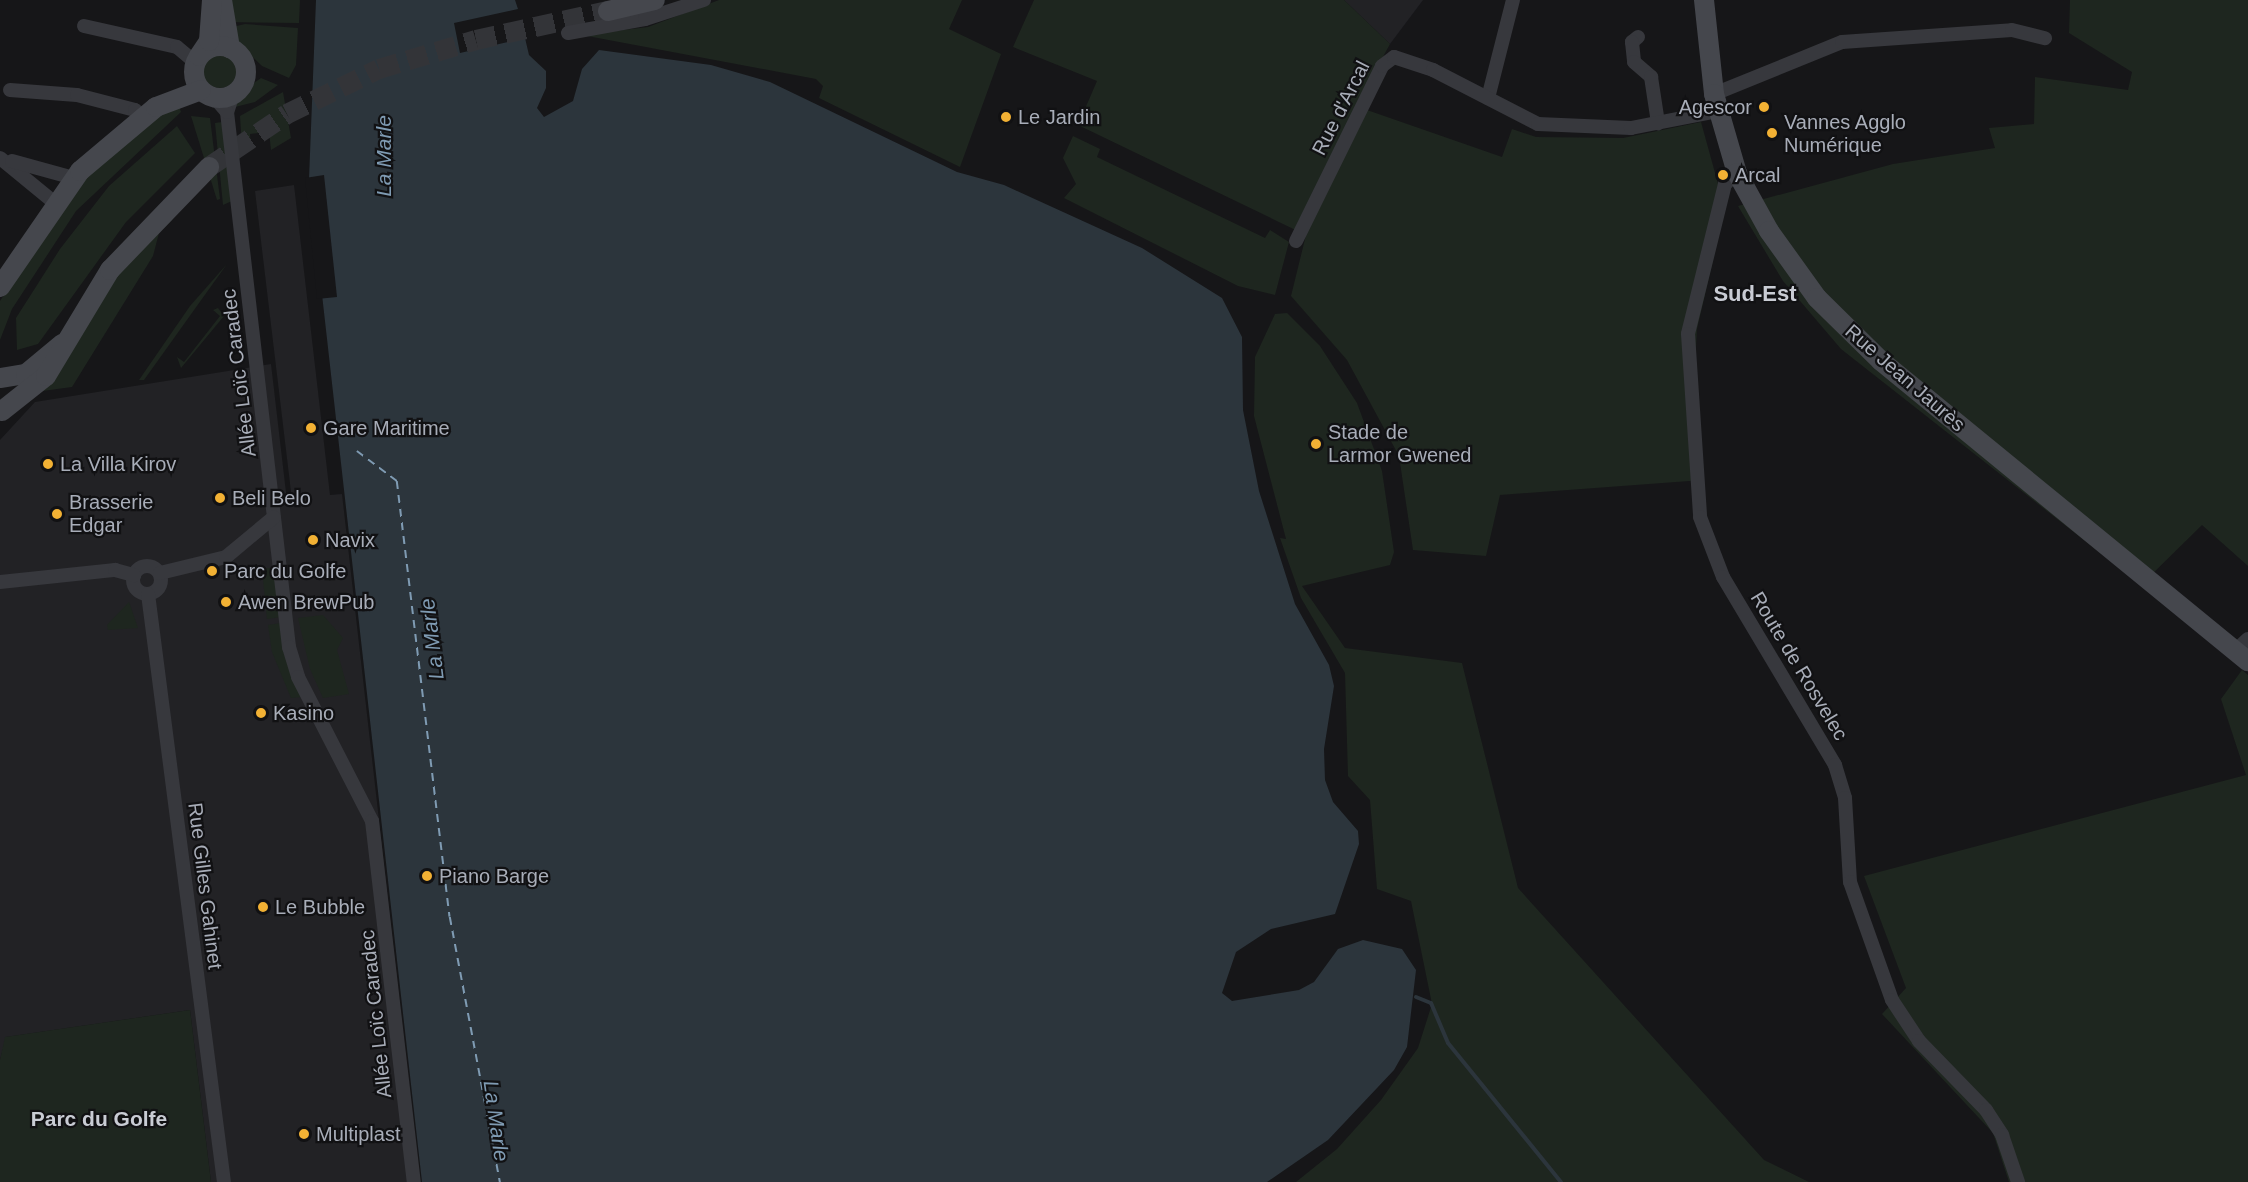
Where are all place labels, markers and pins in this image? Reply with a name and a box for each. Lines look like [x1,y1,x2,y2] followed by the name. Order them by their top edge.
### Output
[1679,95,1752,119] place label: Agescor
[1757,100,1771,114] marker: Agescor
[1018,105,1100,129] place label: Le Jardin
[999,110,1013,124] marker: Le Jardin
[1784,110,1907,157] place label: Vannes Agglo Numérique
[1765,126,1779,140] marker: Vannes Agglo Numérique
[1735,163,1781,187] place label: Arcal
[1716,168,1730,182] marker: Arcal
[323,416,450,440] place label: Gare Maritime
[1328,420,1471,467] place label: Stade de Larmor Gwened
[304,421,318,435] marker: Gare Maritime
[1309,437,1323,451] marker: Stade de Larmor Gwened
[60,452,176,476] place label: La Villa Kirov
[41,457,55,471] marker: La Villa Kirov
[232,486,311,510] place label: Beli Belo
[69,490,153,537] place label: Brasserie Edgar
[213,491,227,505] marker: Beli Belo
[50,507,64,521] marker: Brasserie Edgar
[325,528,375,552] place label: Navix
[306,533,320,547] marker: Navix
[224,559,346,583] place label: Parc du Golfe
[205,564,219,578] marker: Parc du Golfe
[238,590,374,614] place label: Awen BrewPub
[219,595,233,609] marker: Awen BrewPub
[273,701,334,725] place label: Kasino
[254,706,268,720] marker: Kasino
[439,864,549,888] place label: Piano Barge
[420,869,434,883] marker: Piano Barge
[275,895,365,919] place label: Le Bubble
[256,900,270,914] marker: Le Bubble
[316,1122,400,1146] place label: Multiplast
[297,1127,311,1141] marker: Multiplast

